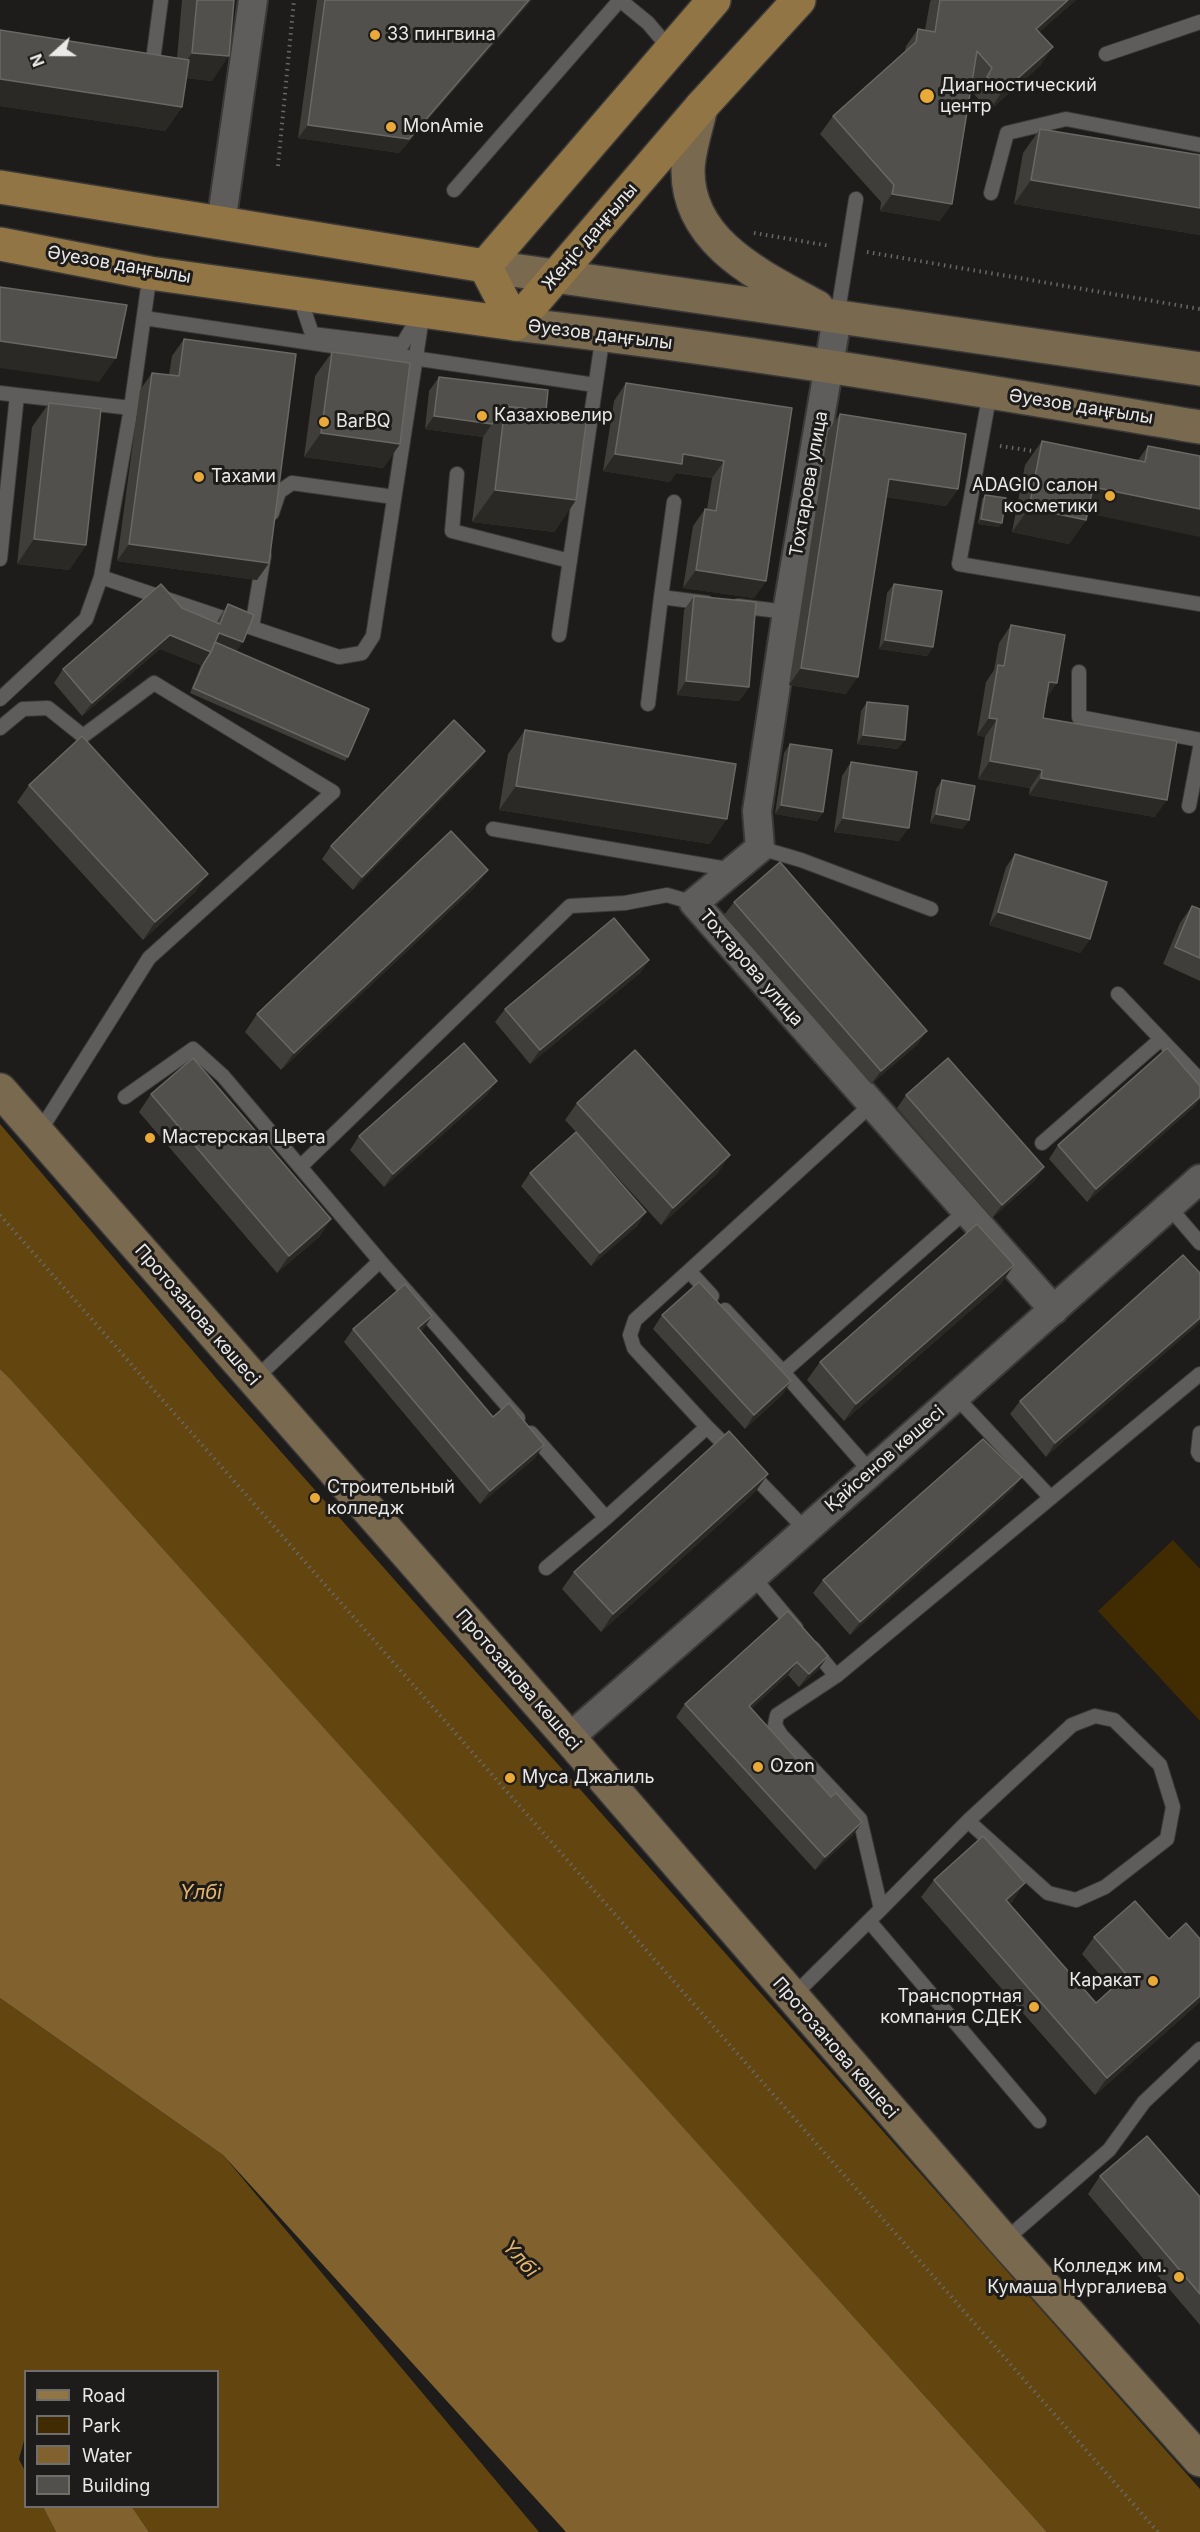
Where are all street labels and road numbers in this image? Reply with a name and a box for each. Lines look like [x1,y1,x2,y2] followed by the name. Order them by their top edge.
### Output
[538,179,642,295] street label: Жеңіс даңғылы
[45,242,193,288] street label: Әуезов даңғылы
[526,315,674,355] street label: Әуезов даңғылы
[1007,385,1155,429] street label: Әуезов даңғылы
[786,409,832,559] street label: Тохтарова улица
[694,905,808,1031] street label: Тохтарова улица
[130,1240,264,1390] street label: Протозанова көшесі
[821,1401,949,1517] street label: Қайсенов көшесі
[451,1605,585,1755] street label: Протозанова көшесі
[768,1973,902,2123] street label: Протозанова көшесі

